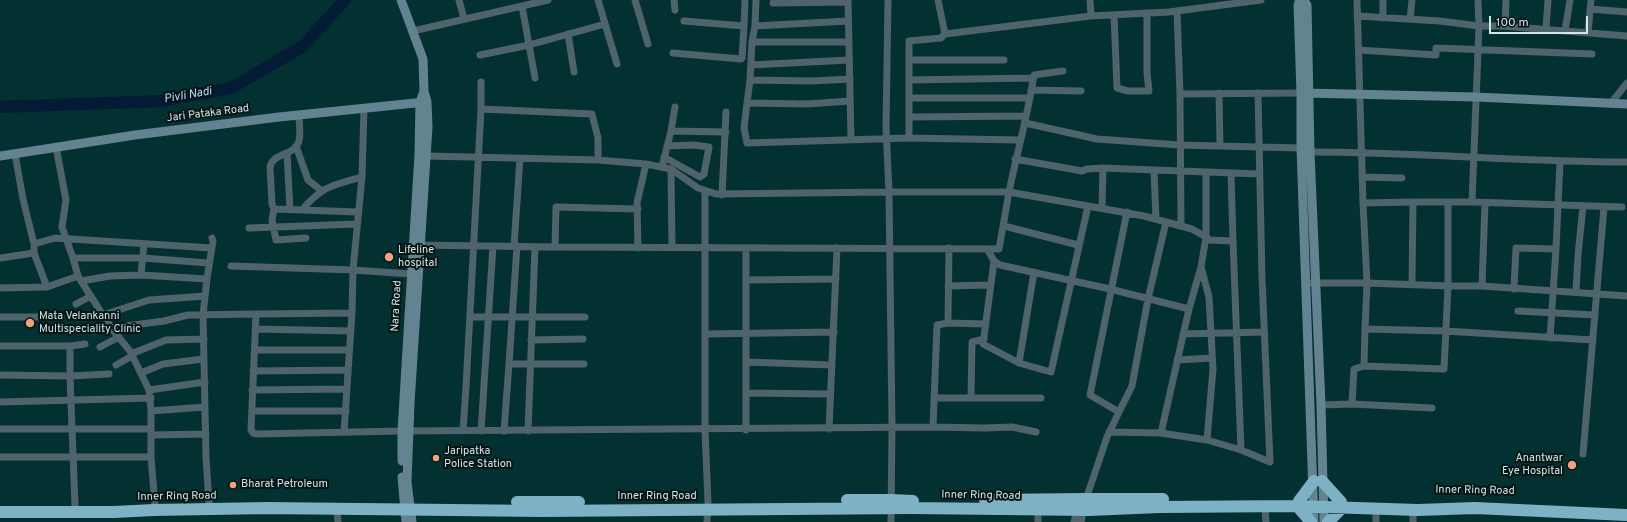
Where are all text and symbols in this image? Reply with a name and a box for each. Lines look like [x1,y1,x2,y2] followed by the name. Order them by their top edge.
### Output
[1491,8,1590,34] scale bar
[1496,15,1529,31] text: 100 m
[163,85,213,107] water label: Pivli Nadi
[166,102,250,126] street label: Jari Pataka Road
[398,244,437,270] place label: Lifeline hospital
[383,251,395,263] marker: Lifeline hospital
[389,280,405,332] street label: Nara Road
[39,310,141,336] place label: Mata Velankanni Multispeciality Clinic
[24,317,36,329] marker: Mata Velankanni Multispeciality Clinic
[444,445,512,471] place label: Jaripatka Police Station
[1502,452,1563,478] place label: Anantwar Eye Hospital
[431,453,441,463] marker: Jaripatka Police Station
[1566,459,1578,471] marker: Anantwar Eye Hospital
[241,478,328,492] place label: Bharat Petroleum
[228,480,238,490] marker: Bharat Petroleum
[1435,484,1515,498] street label: Inner Ring Road
[941,489,1021,503] street label: Inner Ring Road
[137,490,217,504] street label: Inner Ring Road
[617,490,697,504] street label: Inner Ring Road

